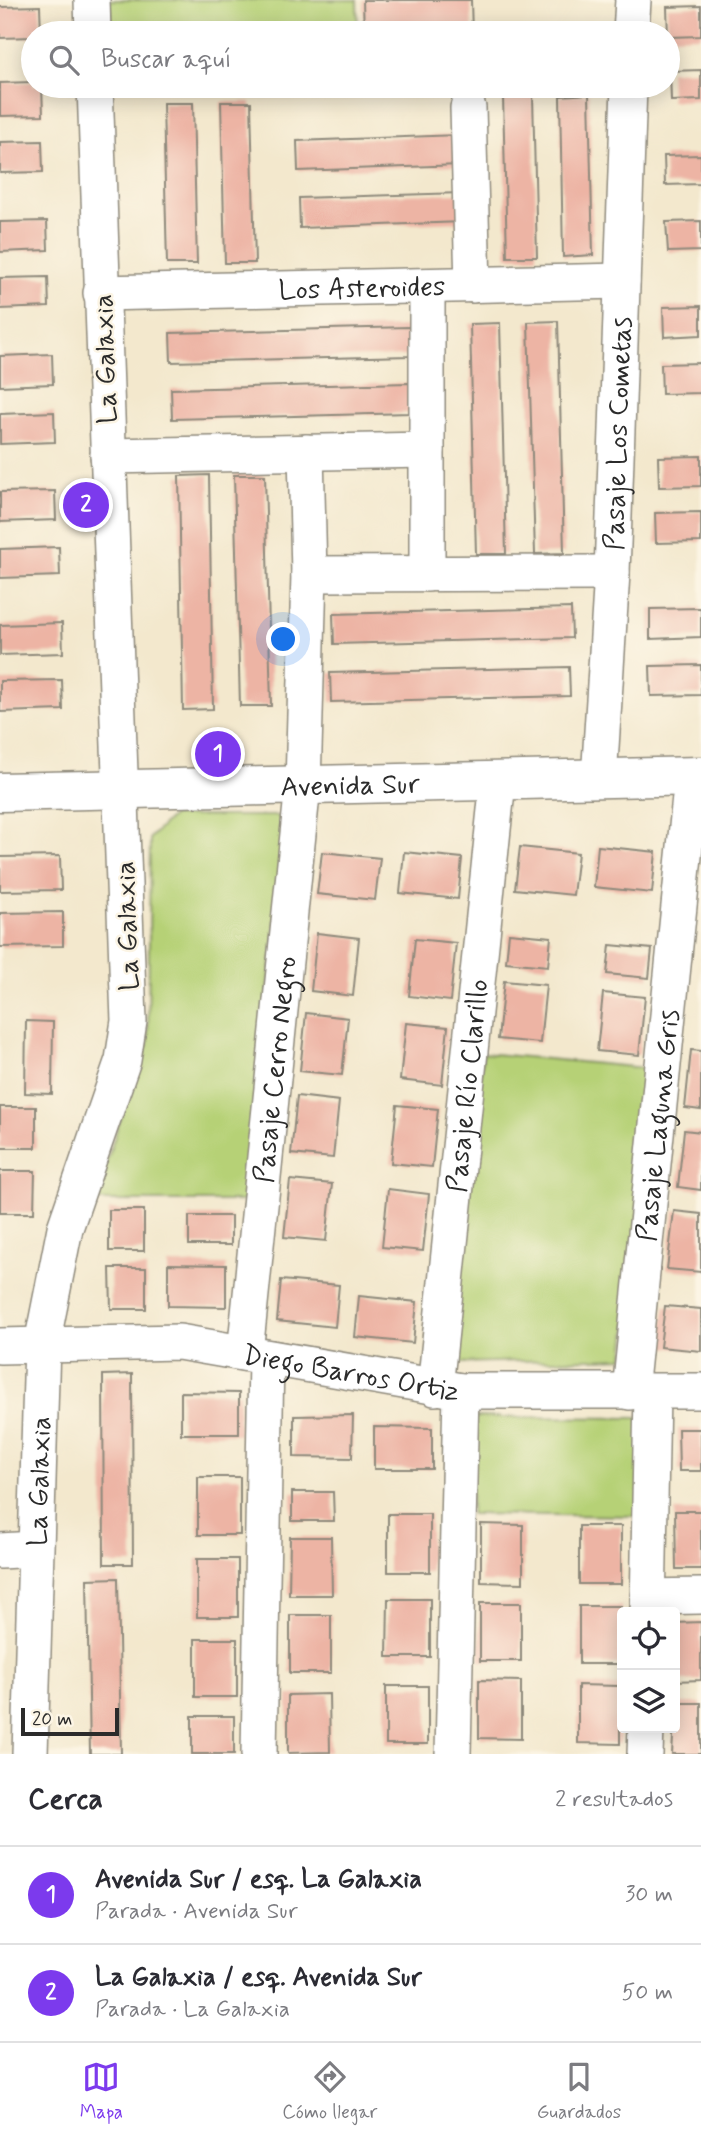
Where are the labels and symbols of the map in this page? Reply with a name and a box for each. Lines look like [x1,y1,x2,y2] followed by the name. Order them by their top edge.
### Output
[278,269,446,310] street label: Los Asteroides
[86,293,127,424] street label: La Galaxia
[597,316,642,551] street label: Pasaje Los Cometas
[63,479,109,531] pin: 2
[266,622,300,656] your location
[195,728,241,780] pin: 1
[280,766,420,807] street label: Avenida Sur
[108,860,149,991] street label: La Galaxia
[246,955,307,1185] street label: Pasaje Cerro Negro
[439,977,498,1194] street label: Pasaje Río Clarillo
[629,1008,689,1243] street label: Pasaje Laguna Gris
[240,1337,462,1411] street label: Diego Barros Ortiz
[20,1416,61,1547] street label: La Galaxia
[21,1705,119,1737] scale bar

